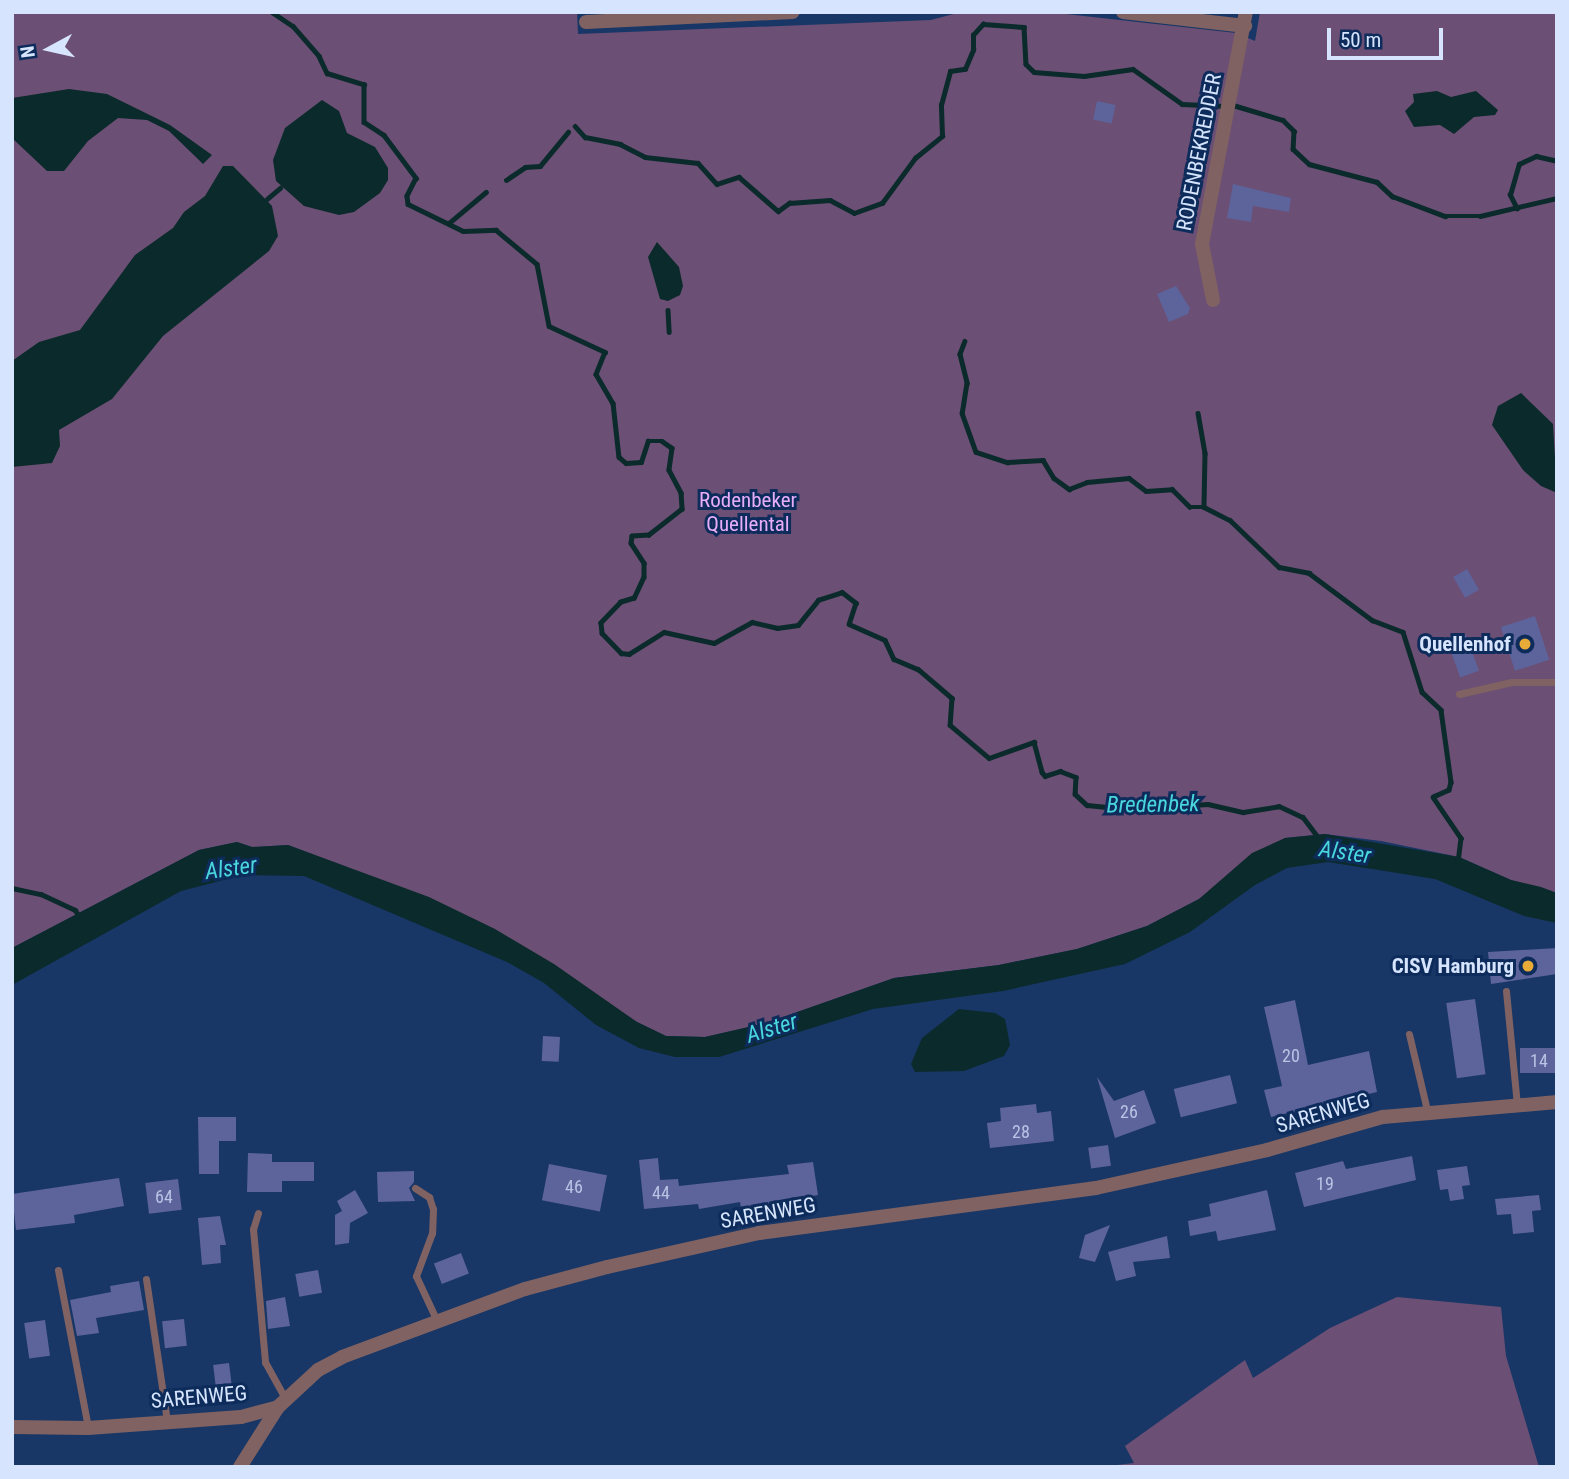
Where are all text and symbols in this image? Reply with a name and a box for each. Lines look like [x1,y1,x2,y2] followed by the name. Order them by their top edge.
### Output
[14,14,84,84] north arrow
[1331,14,1446,58] scale bar
[1340,28,1381,52] text: 50 m
[16,45,40,59] text: N
[1171,71,1227,233] street label: RODENBEKREDDER
[699,487,797,537] park label: Rodenbeker Quellental
[1419,631,1511,657] place label: Quellenhof
[1517,636,1533,652] marker: Quellenhof
[1106,790,1200,820] water label: Bredenbek
[1317,836,1373,870] water label: Alster
[203,852,259,886] water label: Alster
[1392,953,1514,979] place label: CISV Hamburg
[1520,958,1536,974] marker: CISV Hamburg
[743,1008,801,1050] water label: Alster
[1282,1045,1300,1067] house number: 20
[1530,1050,1548,1072] house number: 14
[1273,1088,1373,1138] street label: SARENWEG
[1120,1101,1138,1123] house number: 26
[1012,1121,1030,1143] house number: 28
[1316,1173,1334,1195] house number: 19
[565,1176,583,1198] house number: 46
[652,1182,670,1204] house number: 44
[155,1186,173,1208] house number: 64
[718,1192,818,1234] street label: SARENWEG
[150,1380,248,1414] street label: SARENWEG

